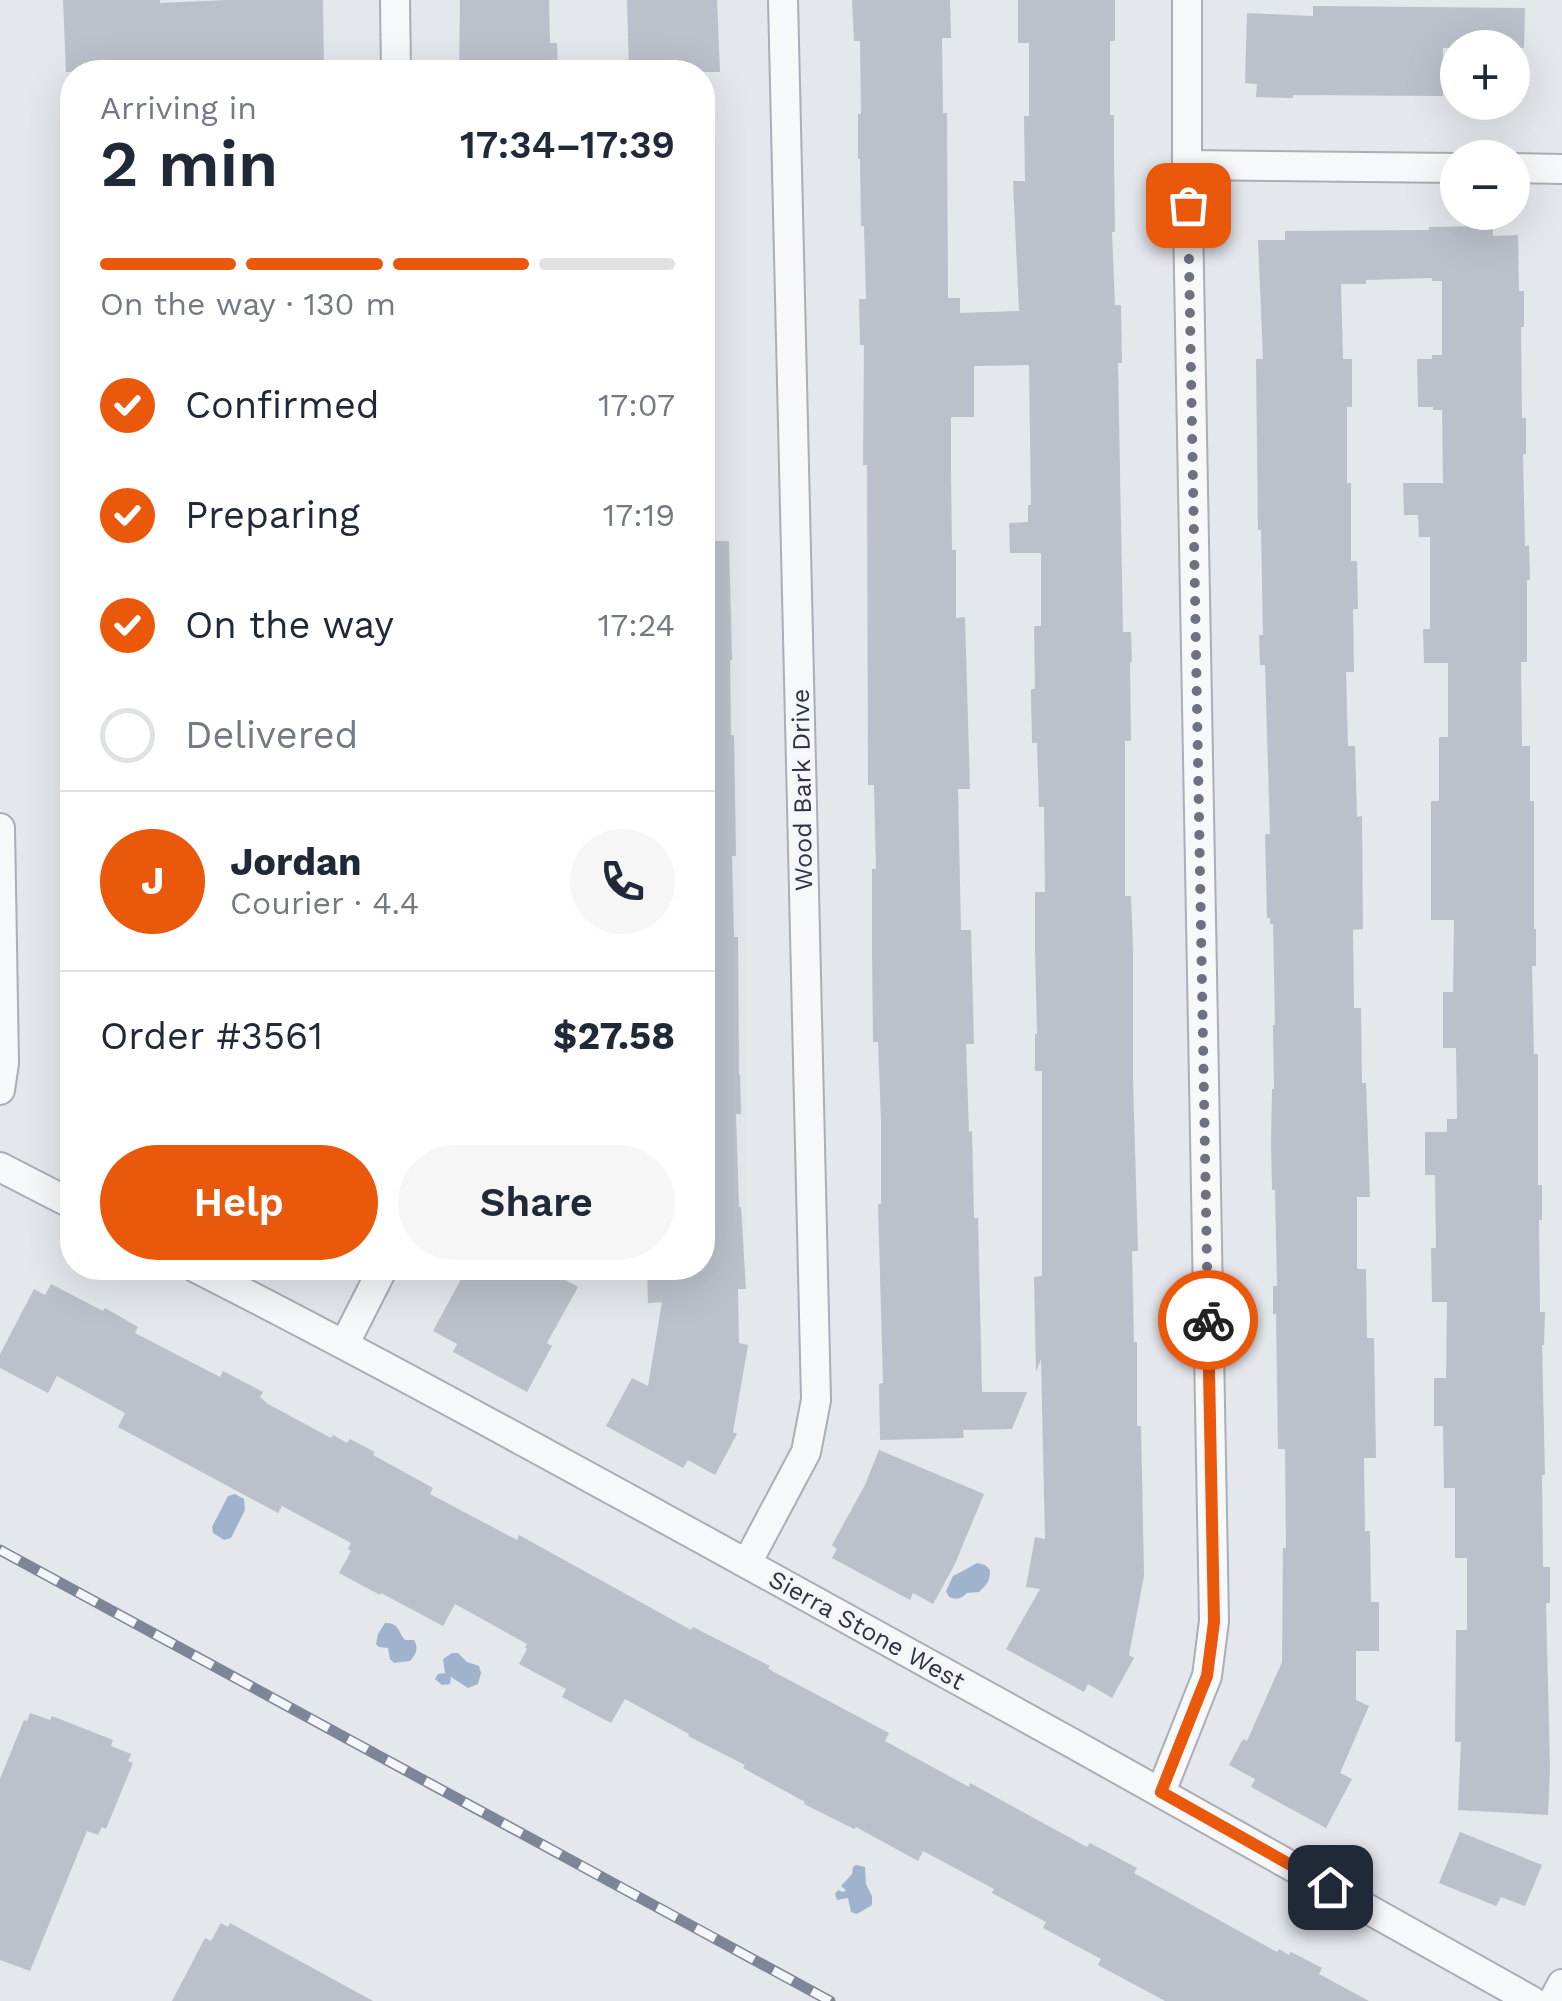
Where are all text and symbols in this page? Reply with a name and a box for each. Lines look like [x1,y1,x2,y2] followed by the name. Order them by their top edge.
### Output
[1440,30,1530,230] map controls
[1440,30,1530,120] button: +
[100,89,257,127] text: Arriving in
[460,123,675,167] text: 17:34–17:39
[100,126,278,202] text: 2 min
[1440,140,1530,230] button: −
[1146,163,1231,248] pin
[1161,178,1216,233] icon: bag
[100,285,396,323] text: On the way · 130 m
[100,378,155,433] icon: check
[185,383,380,427] text: Confirmed
[598,386,675,424] text: 17:07
[100,488,155,543] icon: check
[185,493,360,537] text: Preparing
[603,496,675,534] text: 17:19
[100,598,155,653] icon: check
[185,603,394,647] text: On the way
[598,606,675,644] text: 17:24
[786,689,818,891] street label: Wood Bark Drive
[185,713,358,757] text: Delivered
[570,829,675,934] button: phone
[230,840,362,884] text: Jordan
[141,859,164,903] text: J
[230,884,419,922] text: Courier · 4.4
[100,1014,323,1058] text: Order #3561
[553,1014,675,1058] text: $27.58
[100,1145,378,1260] button: Help
[398,1145,675,1260] button: Share
[1158,1270,1258,1370] courier
[1181,1293,1236,1348] icon: bike
[764,1564,971,1696] street label: Sierra Stone West
[1288,1845,1373,1930] pin
[1303,1860,1358,1915] icon: home

